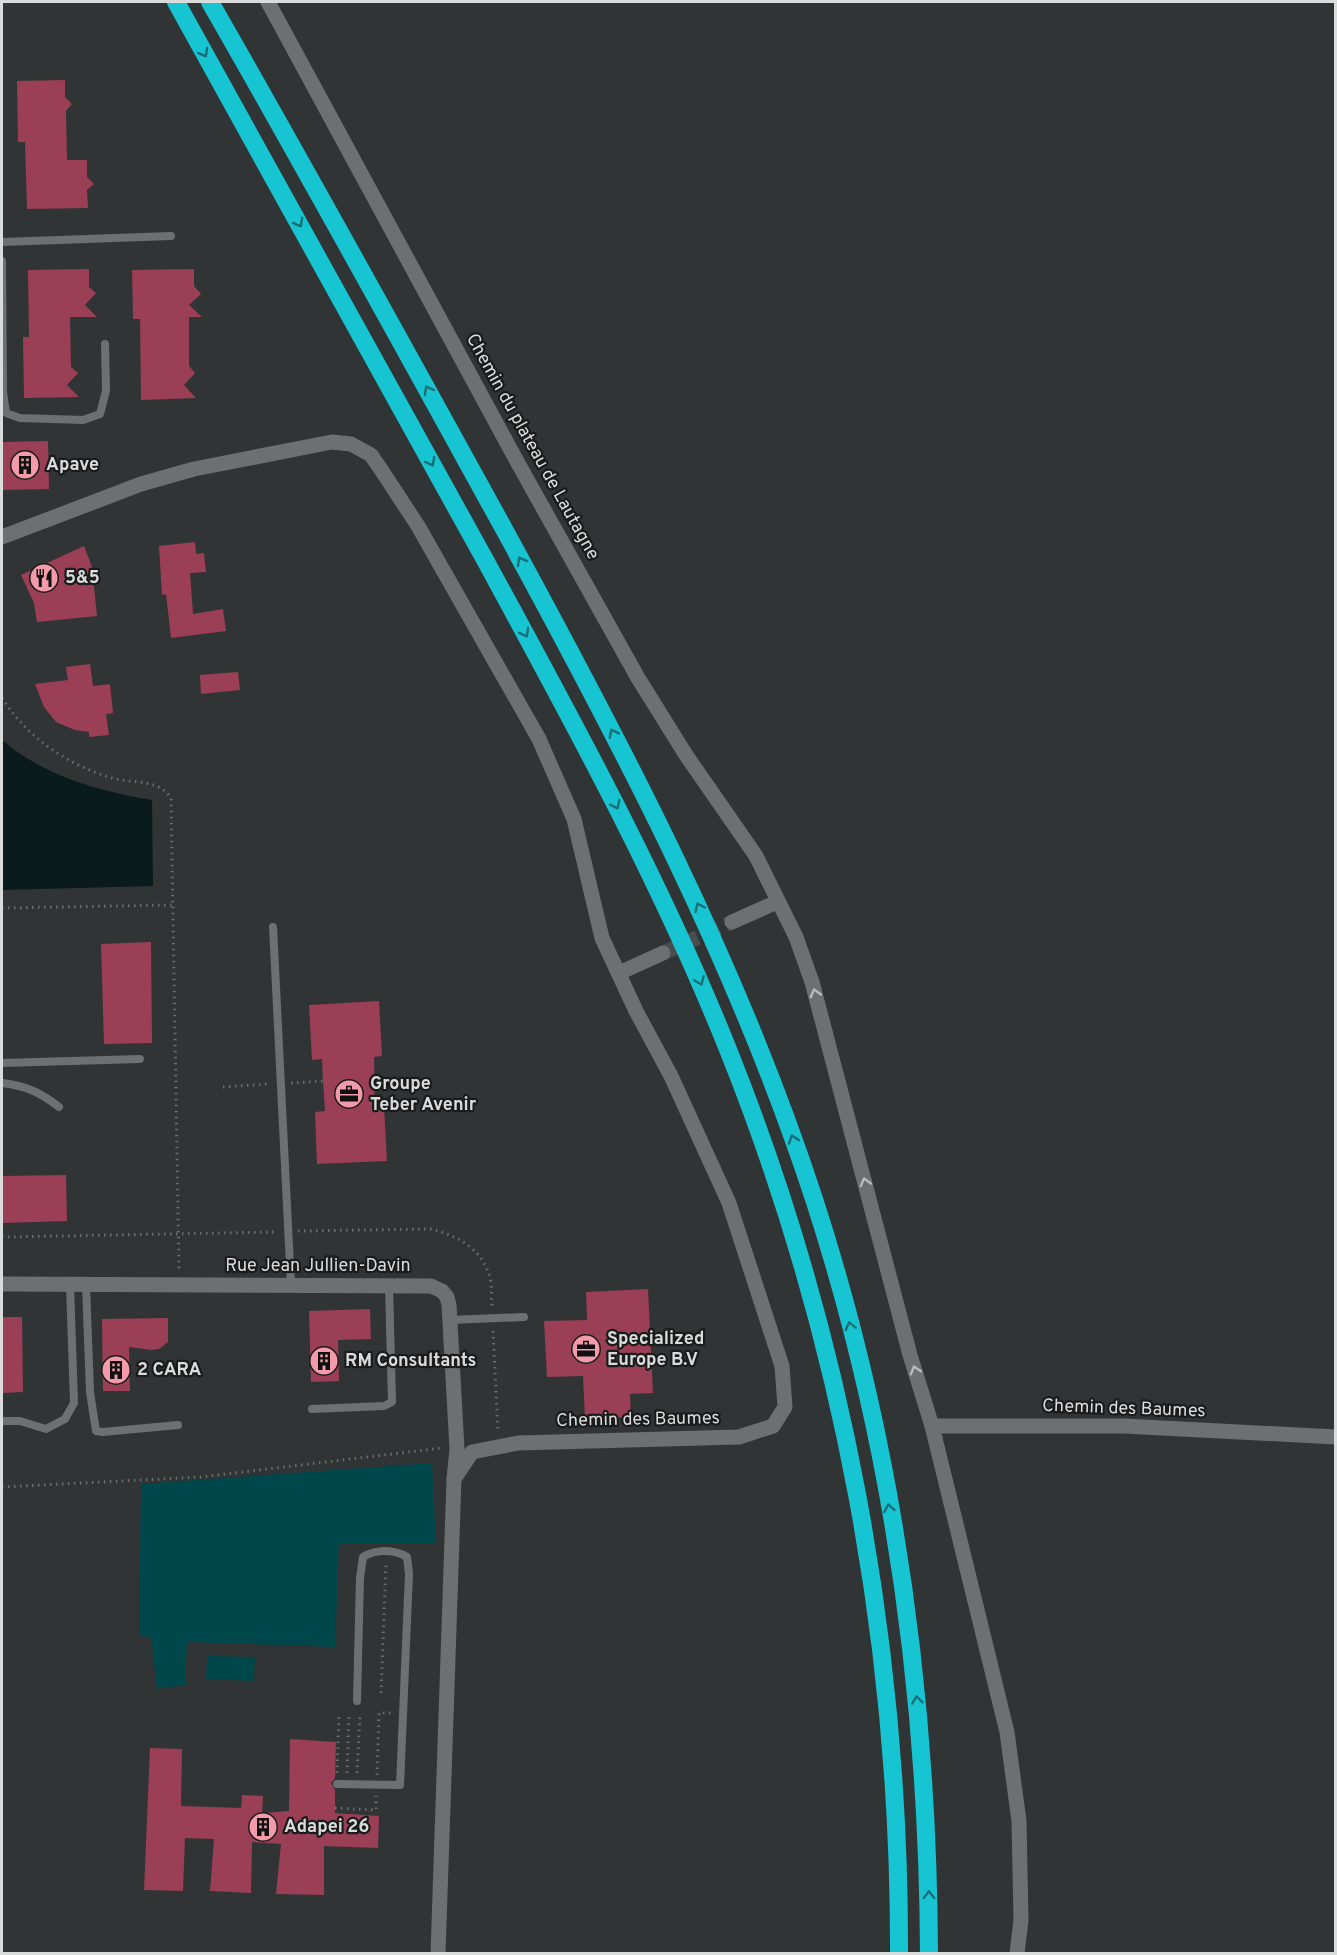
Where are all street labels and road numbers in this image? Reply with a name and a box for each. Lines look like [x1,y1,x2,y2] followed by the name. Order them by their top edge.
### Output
[460,330,604,564] street label: Chemin du plateau de Lautagne
[225,1255,411,1278] street label: Rue Jean Jullien-Davin
[1042,1395,1206,1423] street label: Chemin des Baumes
[556,1407,720,1433] street label: Chemin des Baumes

